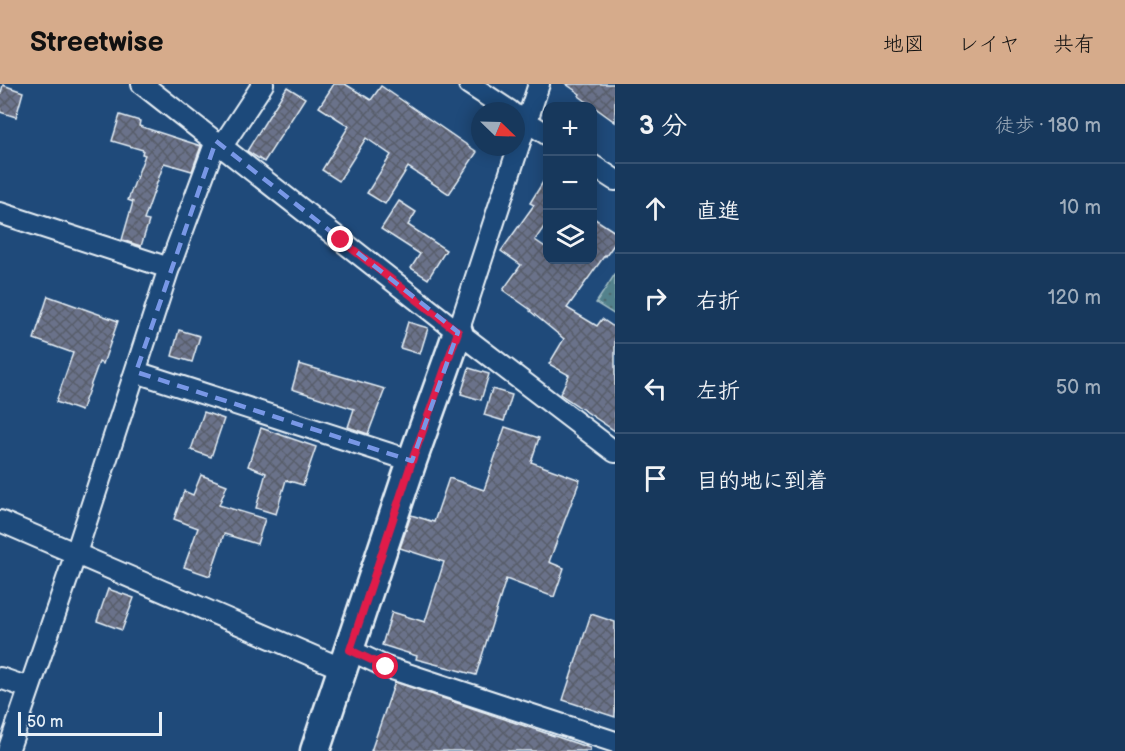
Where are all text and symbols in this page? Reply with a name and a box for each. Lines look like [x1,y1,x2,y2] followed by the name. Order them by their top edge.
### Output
[30,26,163,59] text: Streetwise
[883,32,925,57] text: 地図
[958,32,1020,57] text: レイヤ
[1053,32,1095,57] text: 共有
[471,102,525,156] north arrow
[543,102,597,264] map controls
[543,102,597,156] button: +
[639,111,687,142] text: 3 分
[995,114,1101,138] text: 徒歩 · 180 m
[543,156,597,210] button: −
[639,192,672,225] icon: ahead
[1060,196,1101,220] text: 10 m
[696,198,740,225] text: 直進
[543,210,597,264] button: layers
[327,226,353,252] route end
[639,282,672,315] icon: right
[1048,286,1101,310] text: 120 m
[696,288,740,315] text: 右折
[639,372,672,405] icon: left
[1056,376,1101,400] text: 50 m
[696,378,740,405] text: 左折
[639,462,672,495] icon: arrive
[696,468,828,495] text: 目的地に到着
[372,653,398,679] route start
[18,709,162,736] scale bar
[27,713,63,732] text: 50 m

